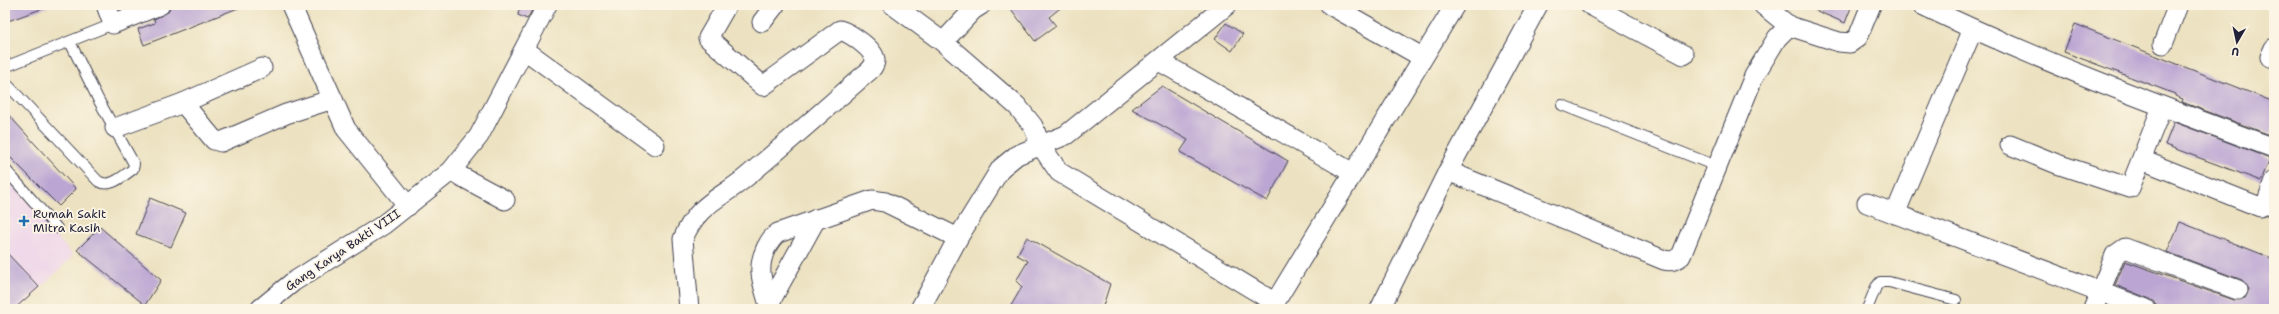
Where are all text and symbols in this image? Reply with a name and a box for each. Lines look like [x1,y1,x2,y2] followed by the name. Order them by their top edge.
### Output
[2217,22,2257,62] north arrow
[2231,43,2240,59] text: U
[282,205,404,294] street label: Gang Karya Bakti VIII
[33,206,106,236] place label: Rumah Sakit Mitra Kasih
[18,215,30,227] marker: Rumah Sakit Mitra Kasih

